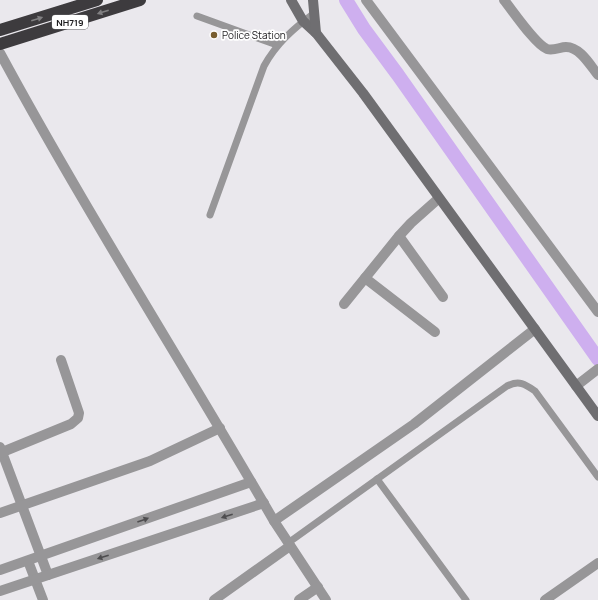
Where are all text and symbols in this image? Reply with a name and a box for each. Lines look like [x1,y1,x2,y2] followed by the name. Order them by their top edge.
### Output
[97,9,109,15] one-way arrow
[32,15,44,21] one-way arrow
[52,15,88,29] road number: NH719
[222,28,286,42] place label: Police Station
[209,30,219,40] marker: Police Station
[220,513,232,519] one-way arrow
[137,517,149,523] one-way arrow
[97,554,109,560] one-way arrow

